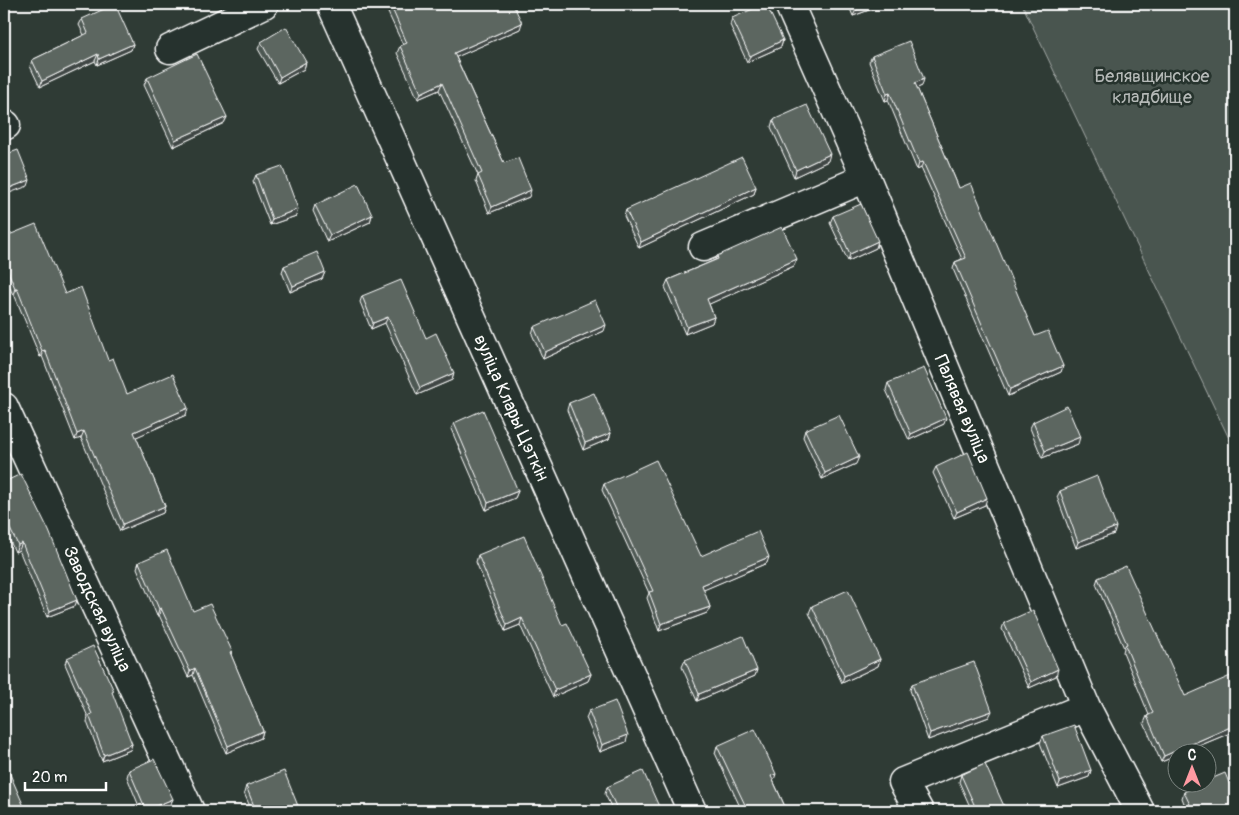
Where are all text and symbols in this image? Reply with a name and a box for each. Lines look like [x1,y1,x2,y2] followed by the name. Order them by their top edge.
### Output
[1095,65,1210,109] park label: Белявщинское кладбище
[468,331,554,485] street label: вуліца Клары Цэткін
[929,351,995,467] street label: Палявая вуліца
[58,542,136,676] street label: Заводская вуліца
[1166,742,1216,792] north arrow
[1188,747,1197,764] text: С
[25,760,106,792] scale bar
[32,768,67,787] text: 20 m

